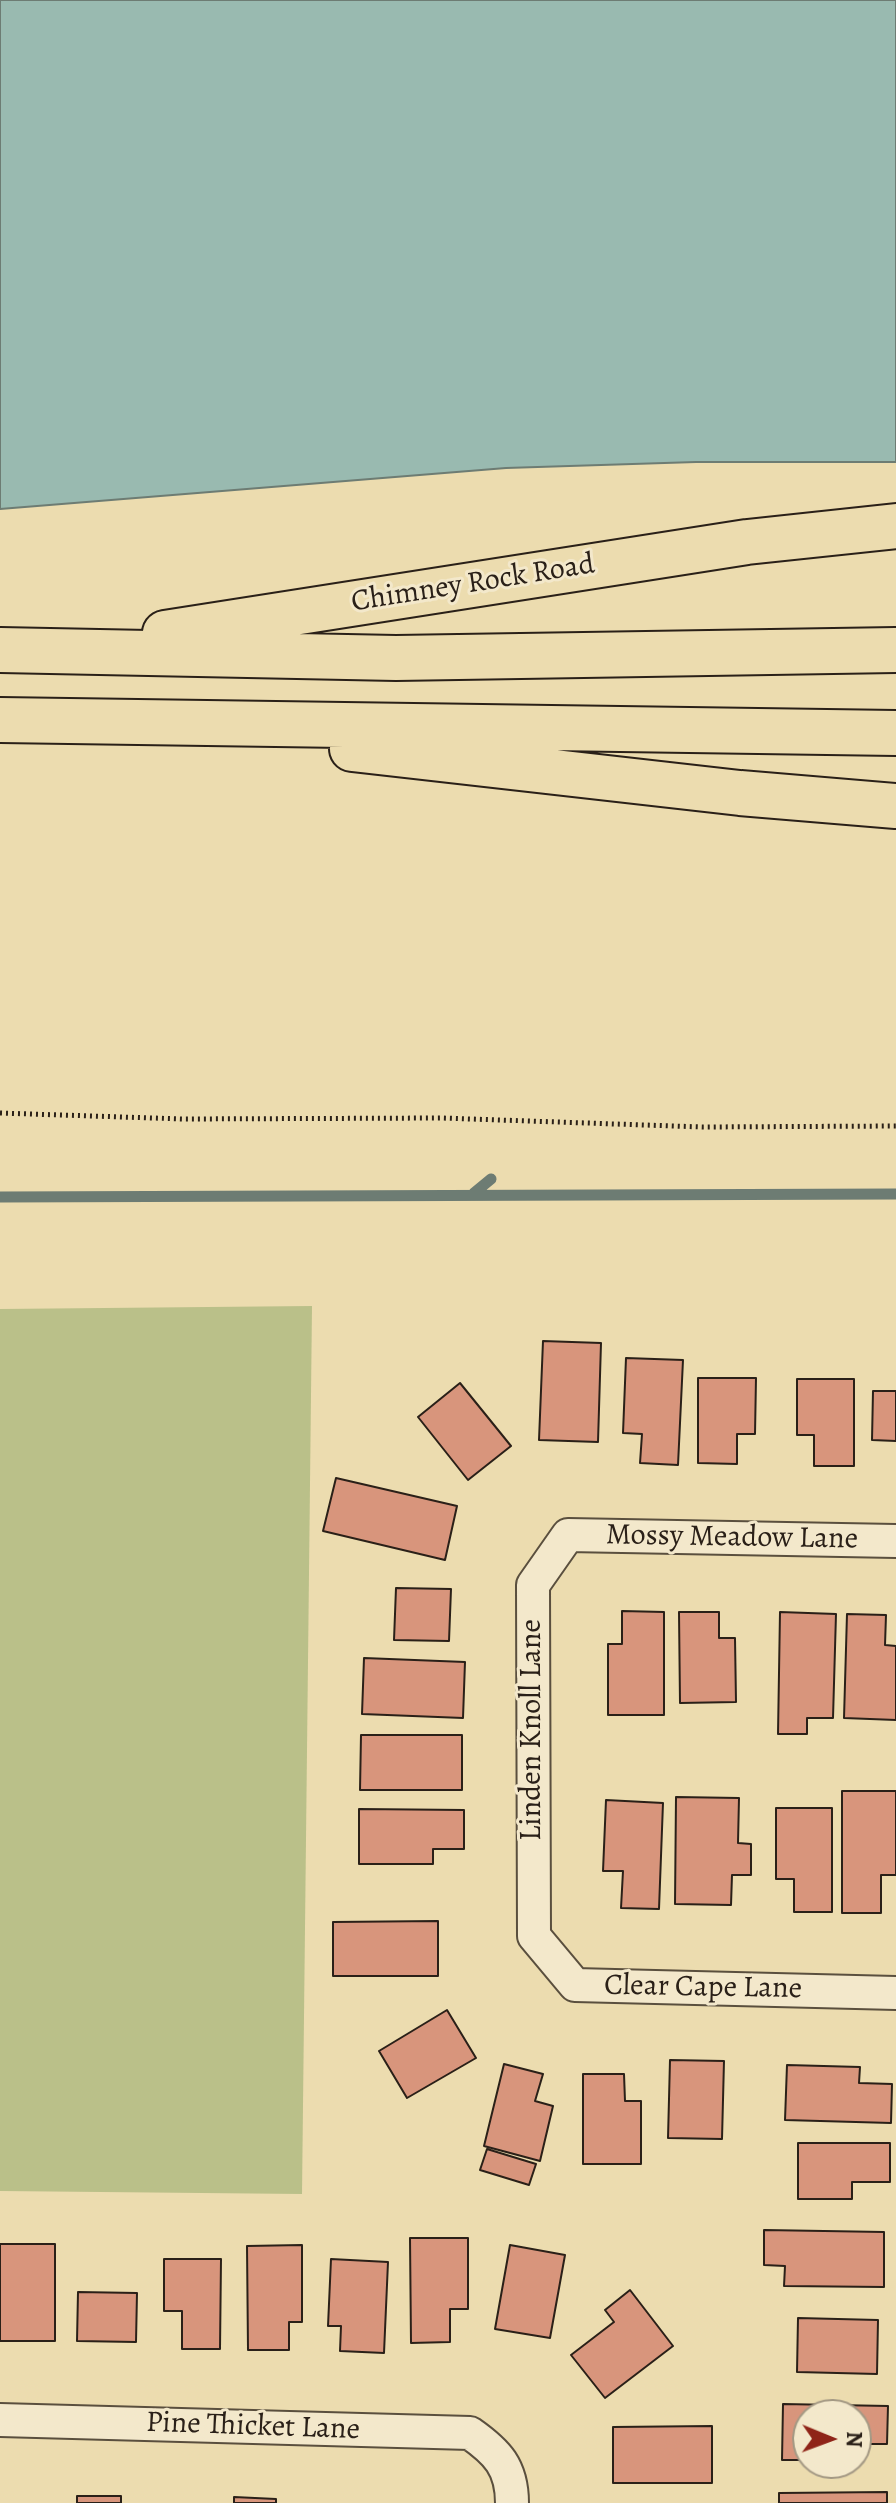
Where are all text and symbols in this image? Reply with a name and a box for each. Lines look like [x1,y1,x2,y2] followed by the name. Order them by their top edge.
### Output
[349,547,597,621] street label: Chimney Rock Road
[606,1518,858,1558] street label: Mossy Meadow Lane
[515,1619,551,1841] street label: Linden Knoll Lane
[604,1968,802,2008] street label: Clear Cape Lane
[792,2399,872,2479] north arrow
[145,2405,361,2449] street label: Pine Thicket Lane
[839,2431,869,2448] text: N

